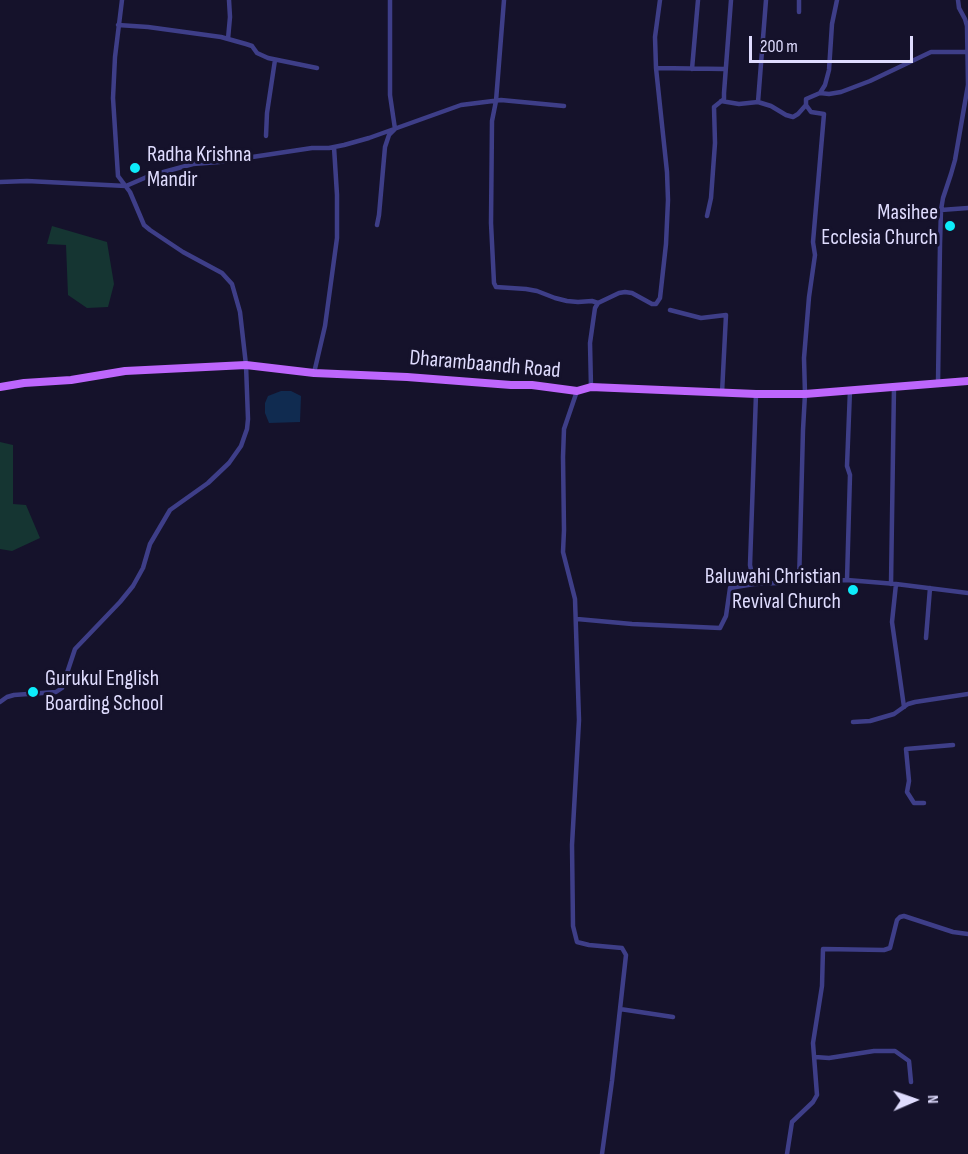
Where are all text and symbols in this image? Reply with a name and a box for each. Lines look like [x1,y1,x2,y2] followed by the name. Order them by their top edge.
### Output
[752,24,916,62] scale bar
[760,36,798,57] text: 200 m
[147,142,251,194] place label: Radha Krishna Mandir
[128,161,142,175] marker: Radha Krishna Mandir
[821,200,938,252] place label: Masihee Ecclesia Church
[943,219,957,233] marker: Masihee Ecclesia Church
[408,345,562,385] street label: Dharambaandh Road
[705,564,841,616] place label: Baluwahi Christian Revival Church
[846,583,860,597] marker: Baluwahi Christian Revival Church
[45,666,163,718] place label: Gurukul English Boarding School
[26,685,40,699] marker: Gurukul English Boarding School
[884,1070,944,1130] north arrow
[923,1095,942,1104] text: N

